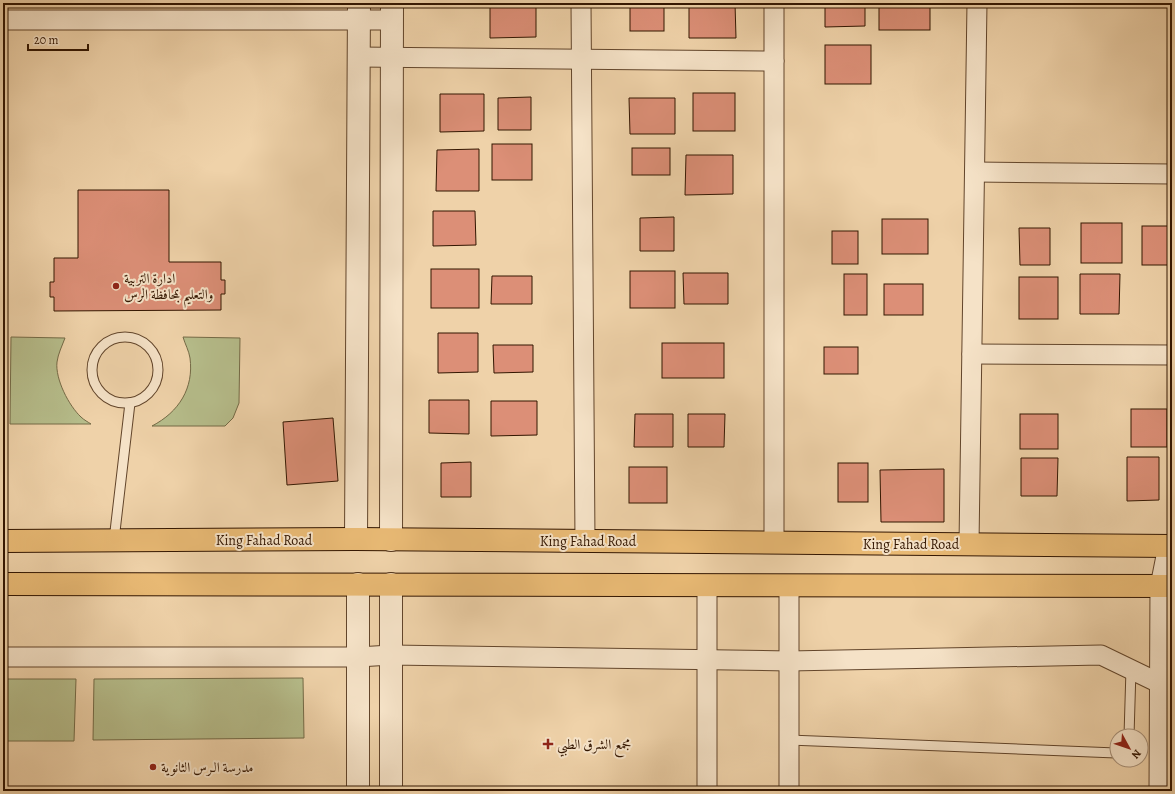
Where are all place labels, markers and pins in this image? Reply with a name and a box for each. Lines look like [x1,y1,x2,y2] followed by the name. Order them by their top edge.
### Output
[124,269,213,308] place label: ادارة التربية والتعليم بمحافظة الرس
[111,281,121,291] marker: ادارة التربية والتعليم بمحافظة الرس
[557,735,631,758] place label: مجمع الشرق الطبي
[542,738,554,750] marker: مجمع الشرق الطبي
[161,758,253,777] place label: مدرسة الـرس الثانوية
[148,762,158,772] marker: مدرسة الـرس الثانوية

